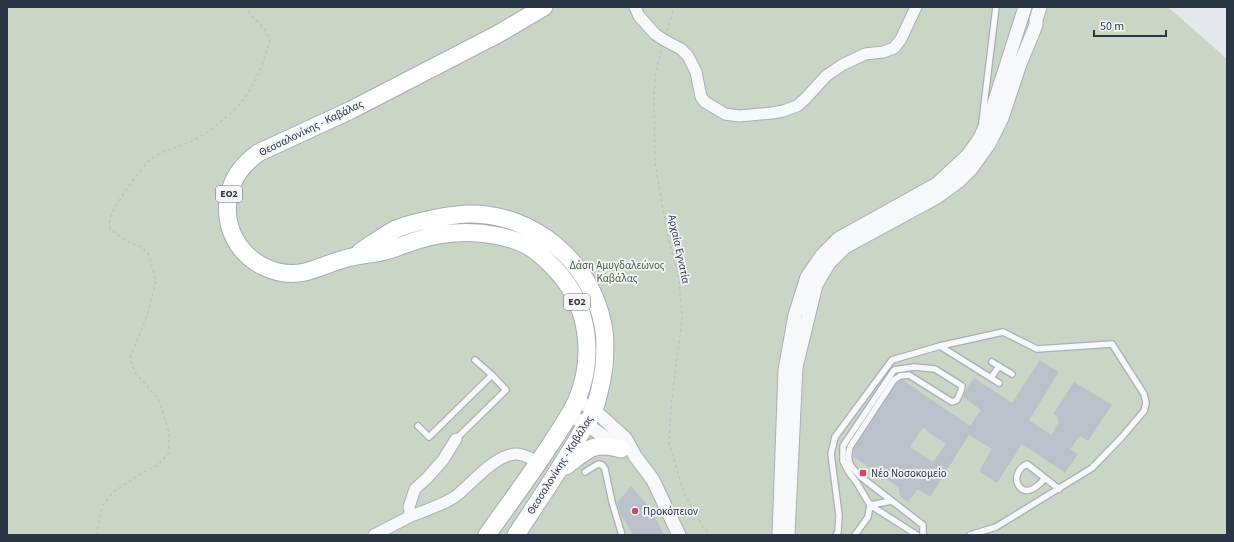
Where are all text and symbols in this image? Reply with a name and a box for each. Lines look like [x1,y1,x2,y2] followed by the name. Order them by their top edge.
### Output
[1094,12,1166,38] scale bar
[1100,18,1124,35] text: 50 m
[256,96,366,160] street label: Θεσσαλονίκης - Καβάλας
[216,186,242,202] road number: ΕΟ2
[664,213,694,285] street label: Αρχαία Εγνατία
[569,258,665,286] park label: Δάση Αμυγδαλεώνος Καβάλας
[564,294,590,310] road number: ΕΟ2
[523,412,597,517] street label: Θεσσαλονίκης - Καβάλας
[871,466,947,481] place label: Νέο Νοσοκομείο
[858,468,868,478] marker: Νέο Νοσοκομείο
[643,504,698,519] place label: Προκόπειον
[630,506,640,516] marker: Προκόπειον

